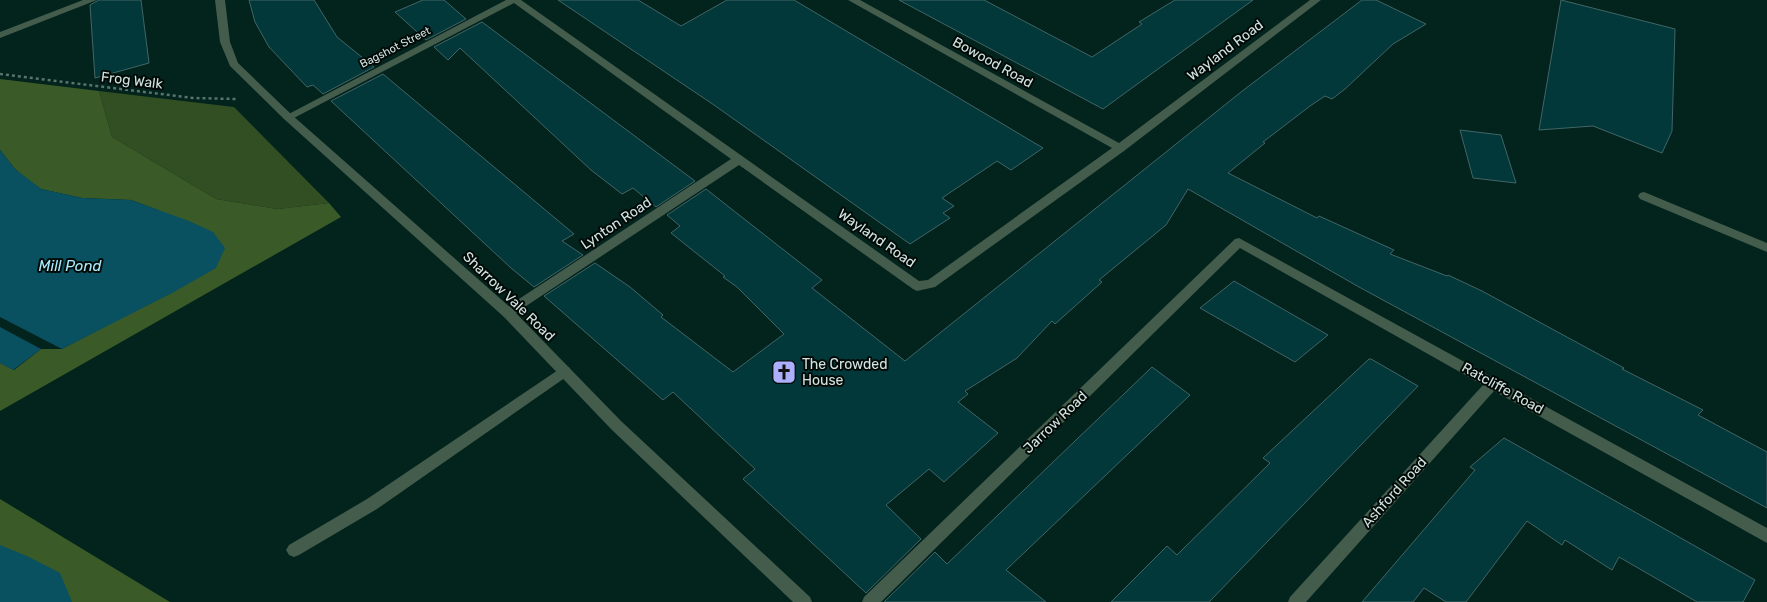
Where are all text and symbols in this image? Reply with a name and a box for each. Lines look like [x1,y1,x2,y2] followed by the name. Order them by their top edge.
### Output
[1184,16,1267,84] street label: Wayland Road
[358,24,433,71] street label: Bagshot Street
[950,33,1036,92] street label: Bowood Road
[100,68,165,93] street label: Frog Walk
[578,194,655,253] street label: Lynton Road
[835,205,919,271] street label: Wayland Road
[459,248,558,345] street label: Sharrow Vale Road
[39,257,103,275] water label: Mill Pond
[802,356,888,389] place label: The Crowded House
[771,359,797,385] church icon: The Crowded House
[1459,359,1547,418] street label: Ratcliffe Road
[1020,388,1091,457] street label: Jarrow Road
[1358,454,1430,531] street label: Ashford Road

